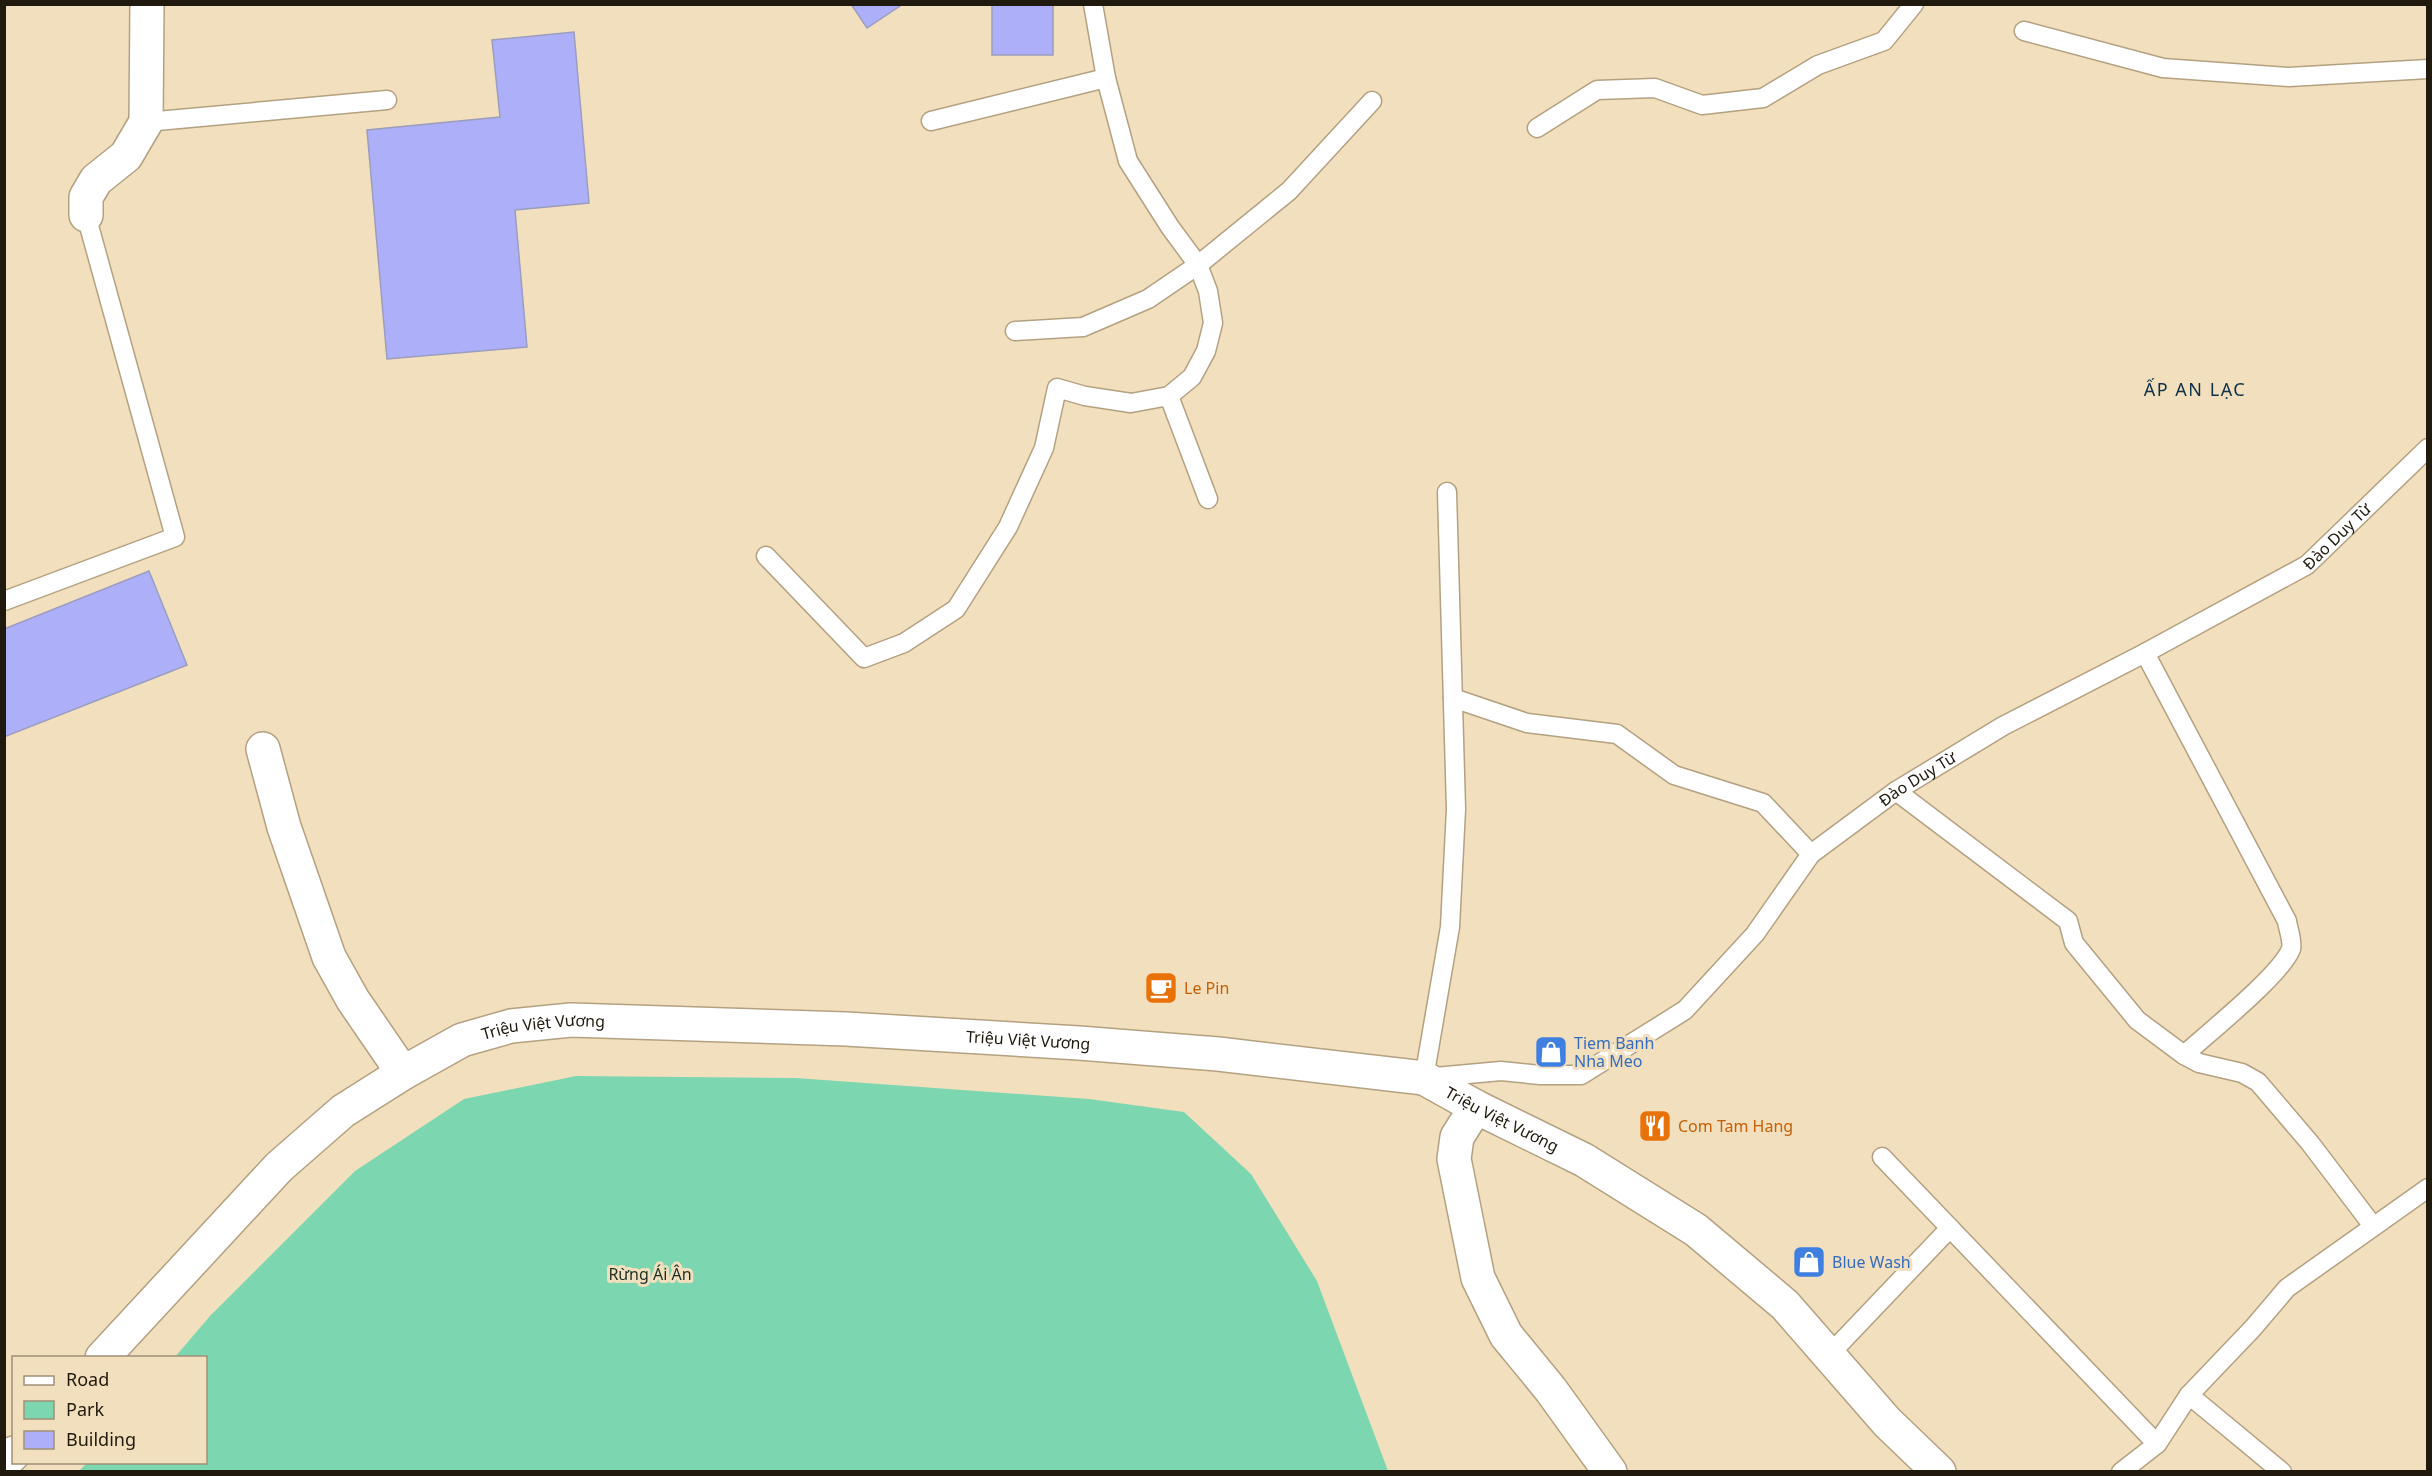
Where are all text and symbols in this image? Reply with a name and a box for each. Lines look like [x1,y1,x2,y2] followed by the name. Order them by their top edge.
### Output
[2144,377,2246,401] district label: ẤP AN LẠC
[2298,497,2377,575] street label: Đào Duy Từ
[1874,746,1961,811] street label: Đào Duy Từ
[1143,970,1179,1006] cafe icon: Le Pin
[1184,977,1229,999] place label: Le Pin
[479,1009,605,1045] street label: Triệu Việt Vương
[965,1025,1091,1055] street label: Triệu Việt Vương
[1574,1032,1654,1072] place label: Tiem Banh Nha Meo
[1533,1034,1569,1070] shop icon: Tiem Banh Nha Meo
[1441,1081,1563,1157] street label: Triệu Việt Vương
[1637,1108,1673,1144] restaurant icon: Com Tam Hang
[1678,1115,1793,1137] place label: Com Tam Hang
[1791,1244,1827,1280] shop icon: Blue Wash
[1832,1251,1911,1273] place label: Blue Wash
[608,1263,692,1285] park label: Rừng Ái Ân
[12,1356,207,1464] legend
[66,1367,109,1391] text: Road
[66,1397,104,1421] text: Park
[66,1427,136,1451] text: Building

